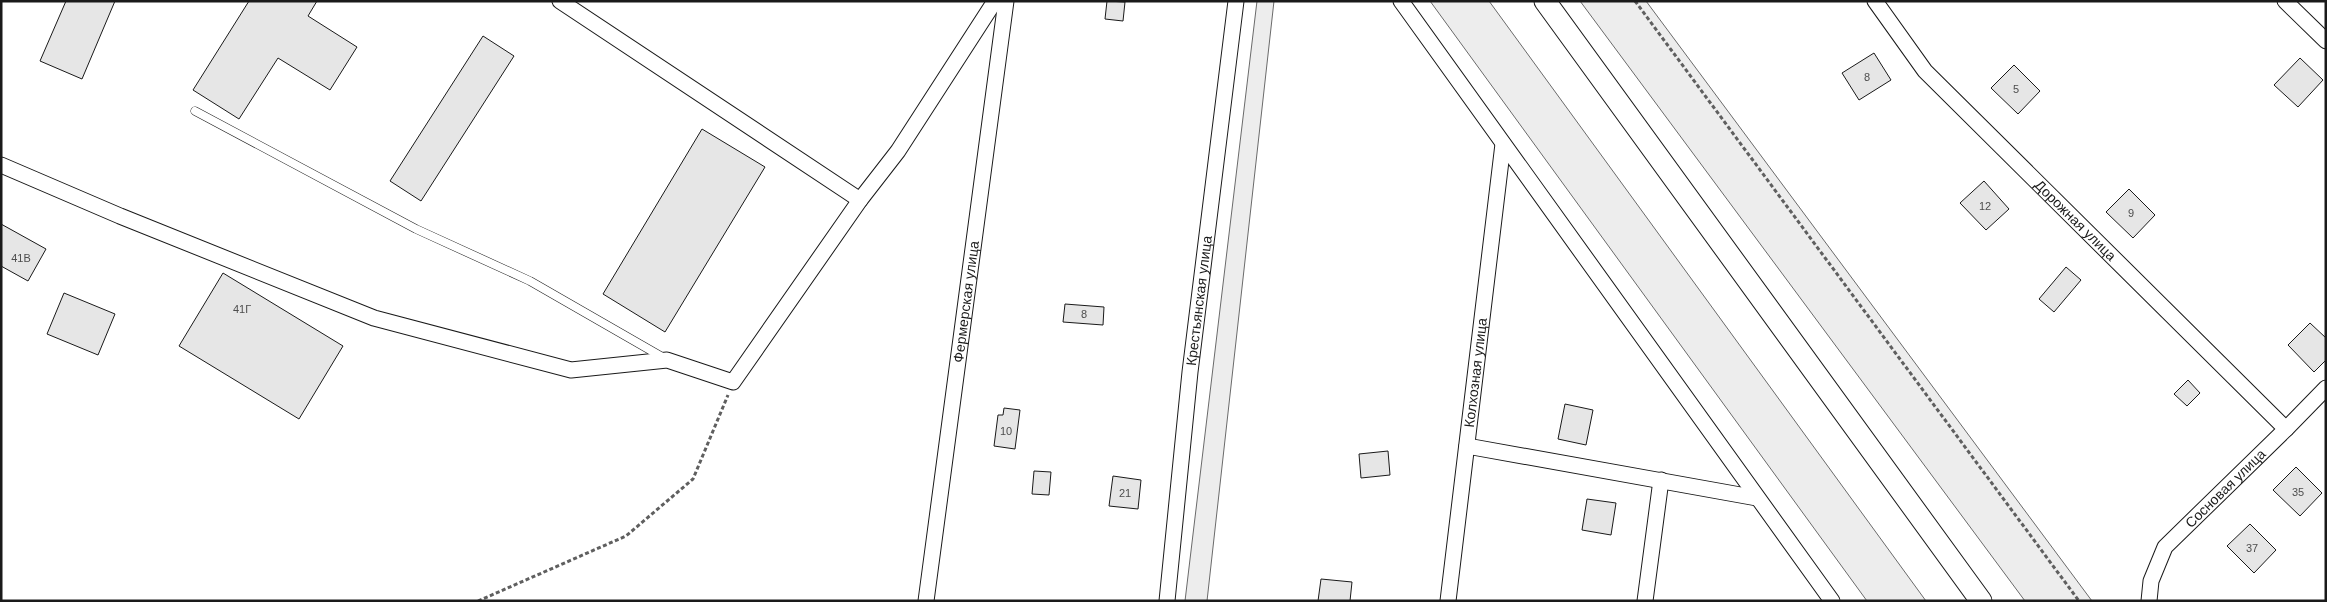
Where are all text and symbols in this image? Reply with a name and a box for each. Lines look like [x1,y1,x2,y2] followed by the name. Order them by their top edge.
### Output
[1864,71,1870,83] house number: 8
[2013,83,2019,95] house number: 5
[2032,177,2120,264] street label: Дорожная улица
[1979,200,1991,212] house number: 12
[2128,207,2134,219] house number: 9
[1183,234,1215,367] street label: Крестьянская улица
[950,240,982,364] street label: Фермерская улица
[11,252,31,264] house number: 41В
[233,303,251,315] house number: 41Г
[1081,308,1087,320] house number: 8
[1461,317,1490,428] street label: Колхозная улица
[1000,425,1012,437] house number: 10
[2182,446,2269,531] street label: Сосновая улица
[2292,486,2304,498] house number: 35
[1119,487,1131,499] house number: 21
[2246,542,2258,554] house number: 37

